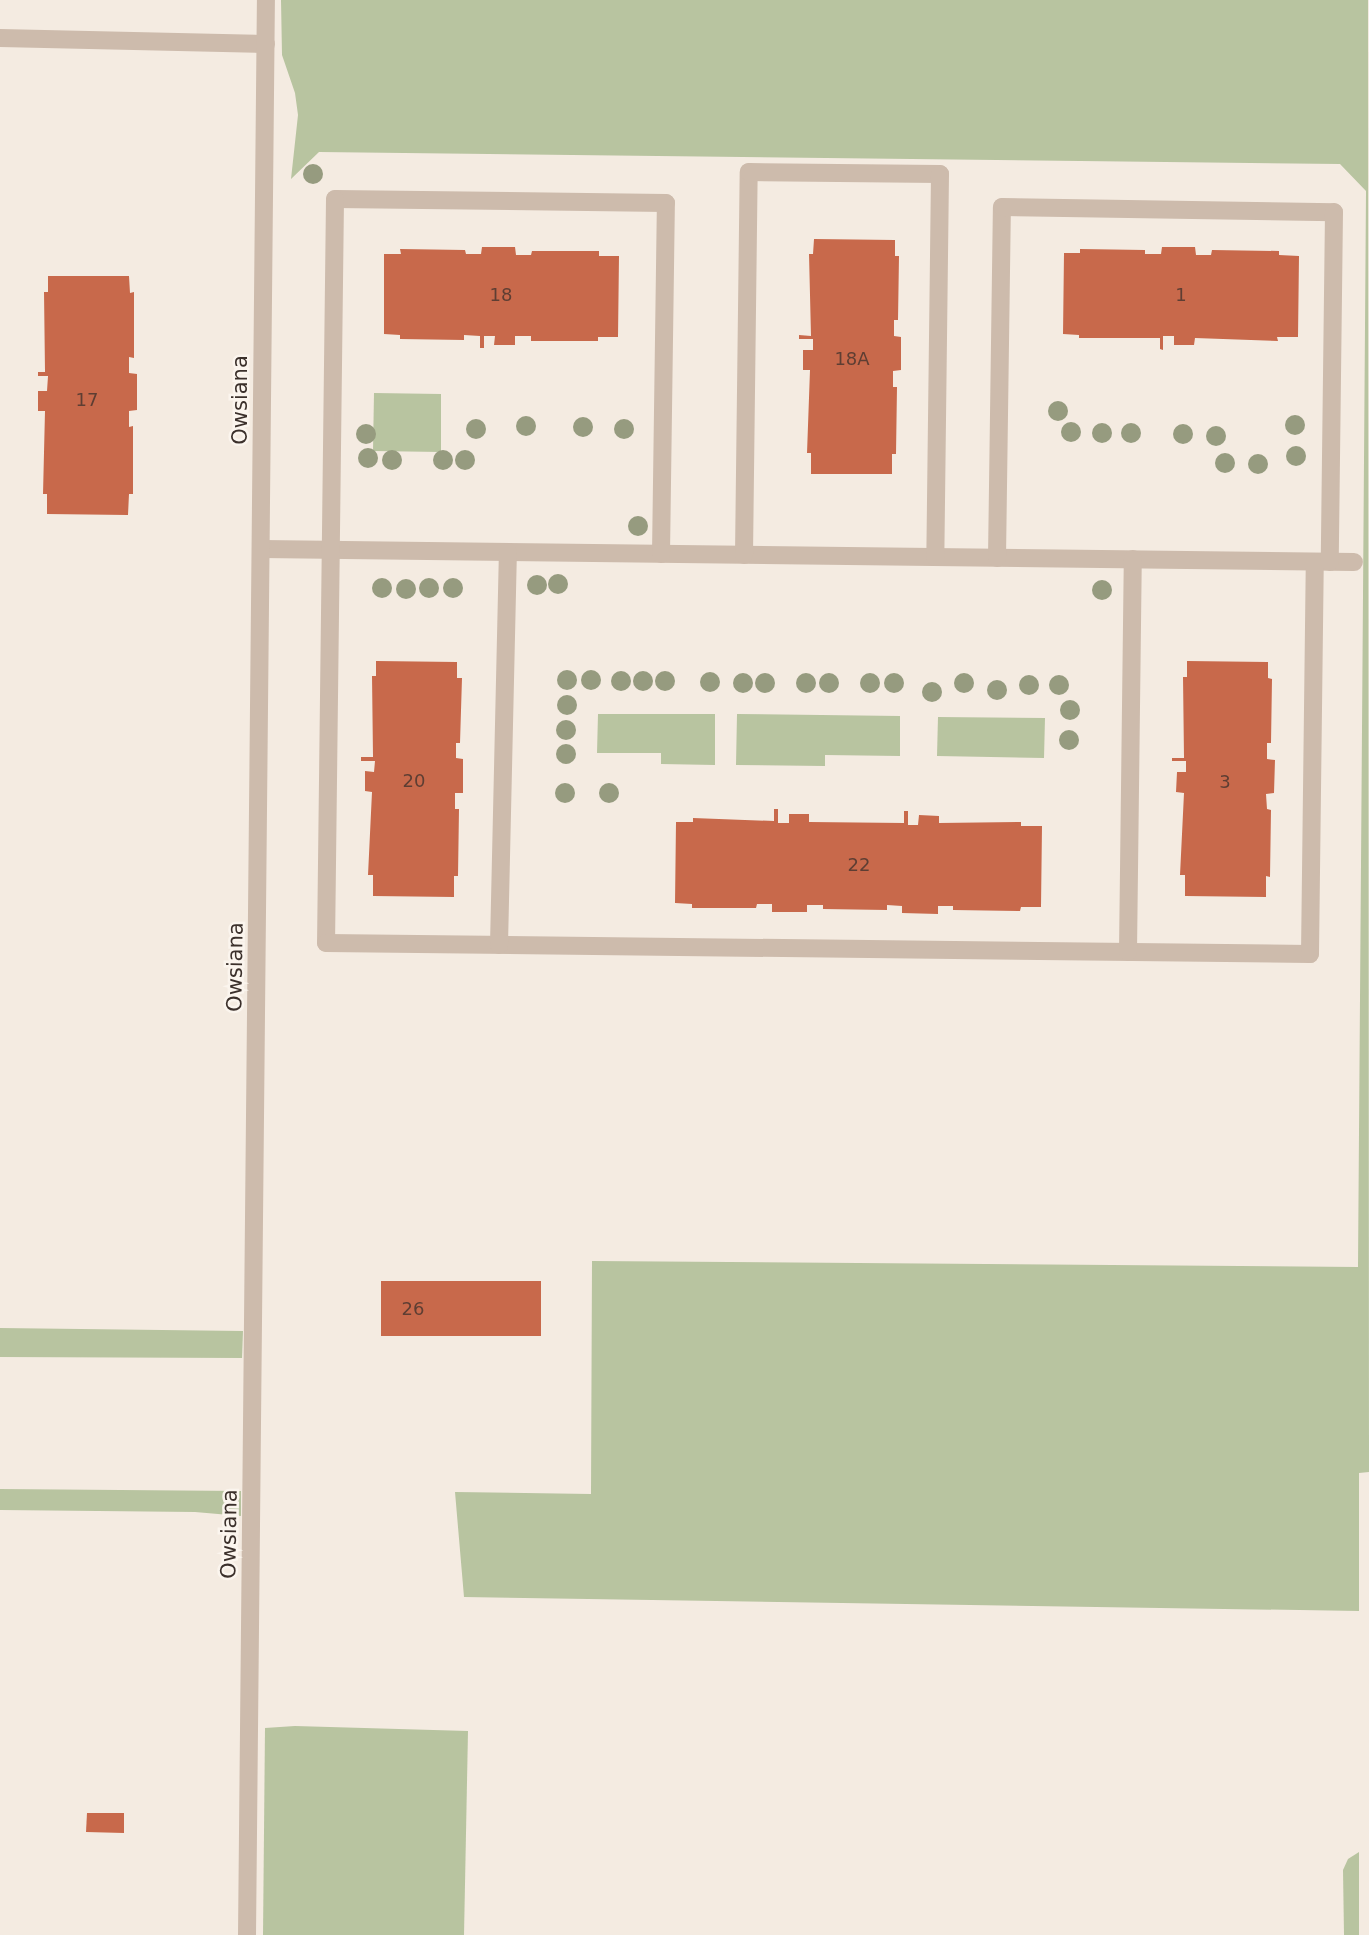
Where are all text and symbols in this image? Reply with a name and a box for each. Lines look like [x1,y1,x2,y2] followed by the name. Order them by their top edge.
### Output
[490,284,512,306] house number: 18
[1175,284,1187,306] house number: 1
[834,348,870,370] house number: 18A
[227,355,253,445] street label: Owsiana
[76,389,98,411] house number: 17
[403,770,425,792] house number: 20
[1219,771,1231,793] house number: 3
[848,854,870,876] house number: 22
[222,922,248,1012] street label: Owsiana
[402,1298,424,1320] house number: 26
[216,1489,242,1579] street label: Owsiana

